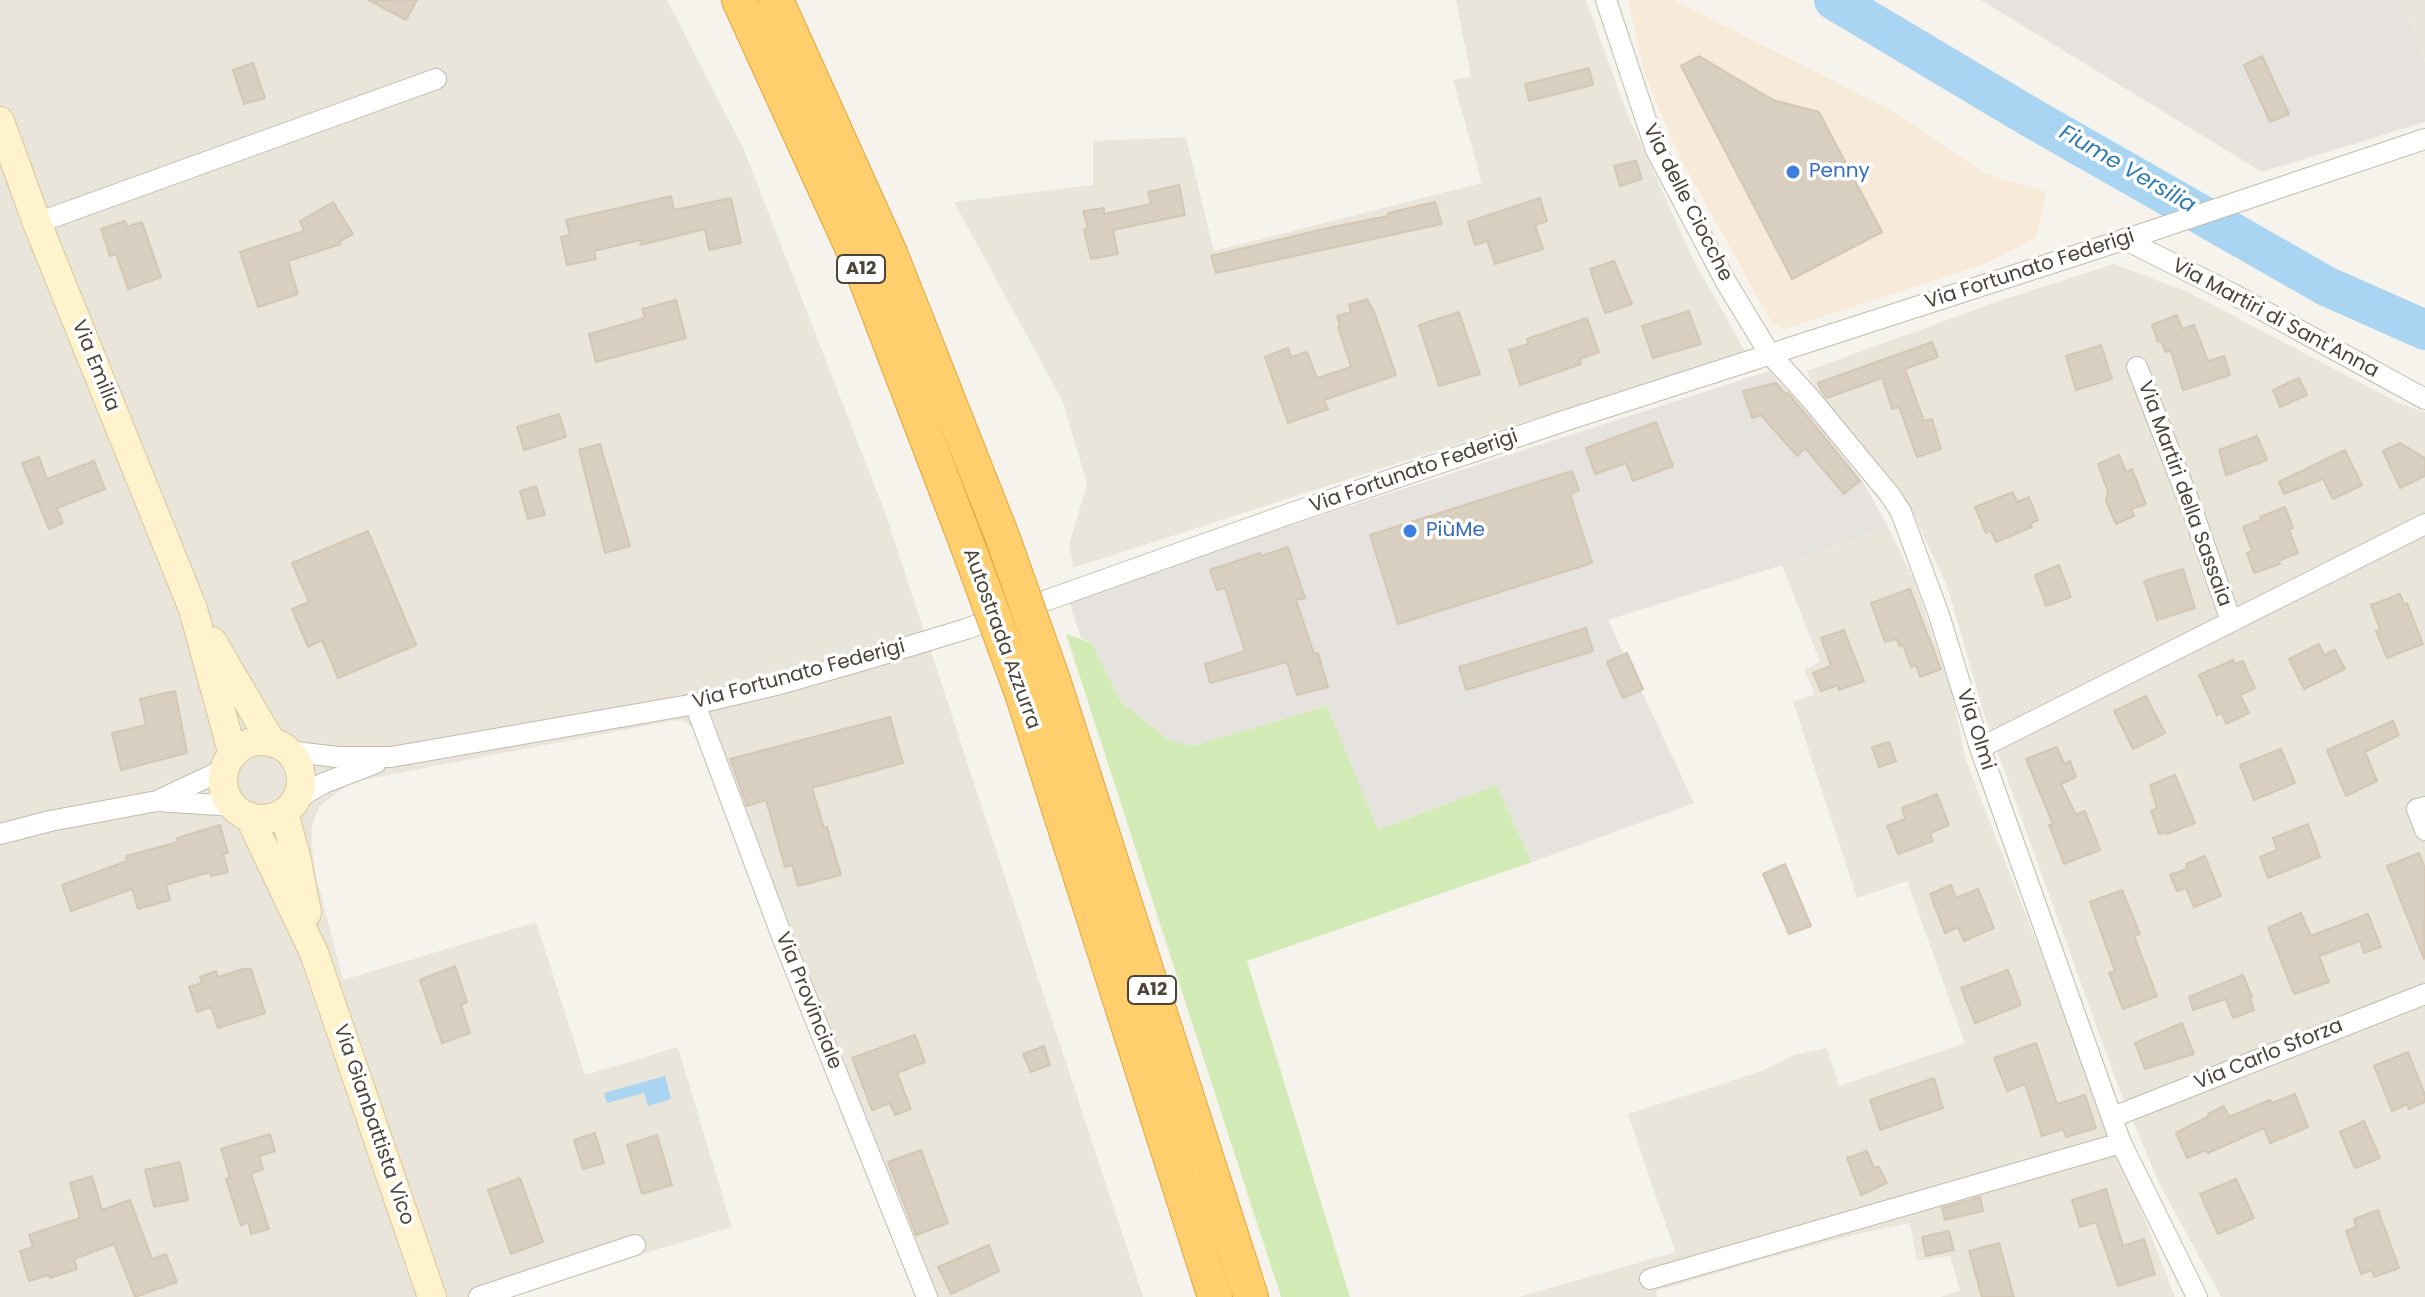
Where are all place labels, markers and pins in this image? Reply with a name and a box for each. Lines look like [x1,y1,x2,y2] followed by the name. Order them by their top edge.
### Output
[1809,160,1870,184] place label: Penny
[1784,163,1802,181] marker: Penny
[1426,519,1485,543] place label: PiùMe
[1401,522,1419,540] marker: PiùMe

